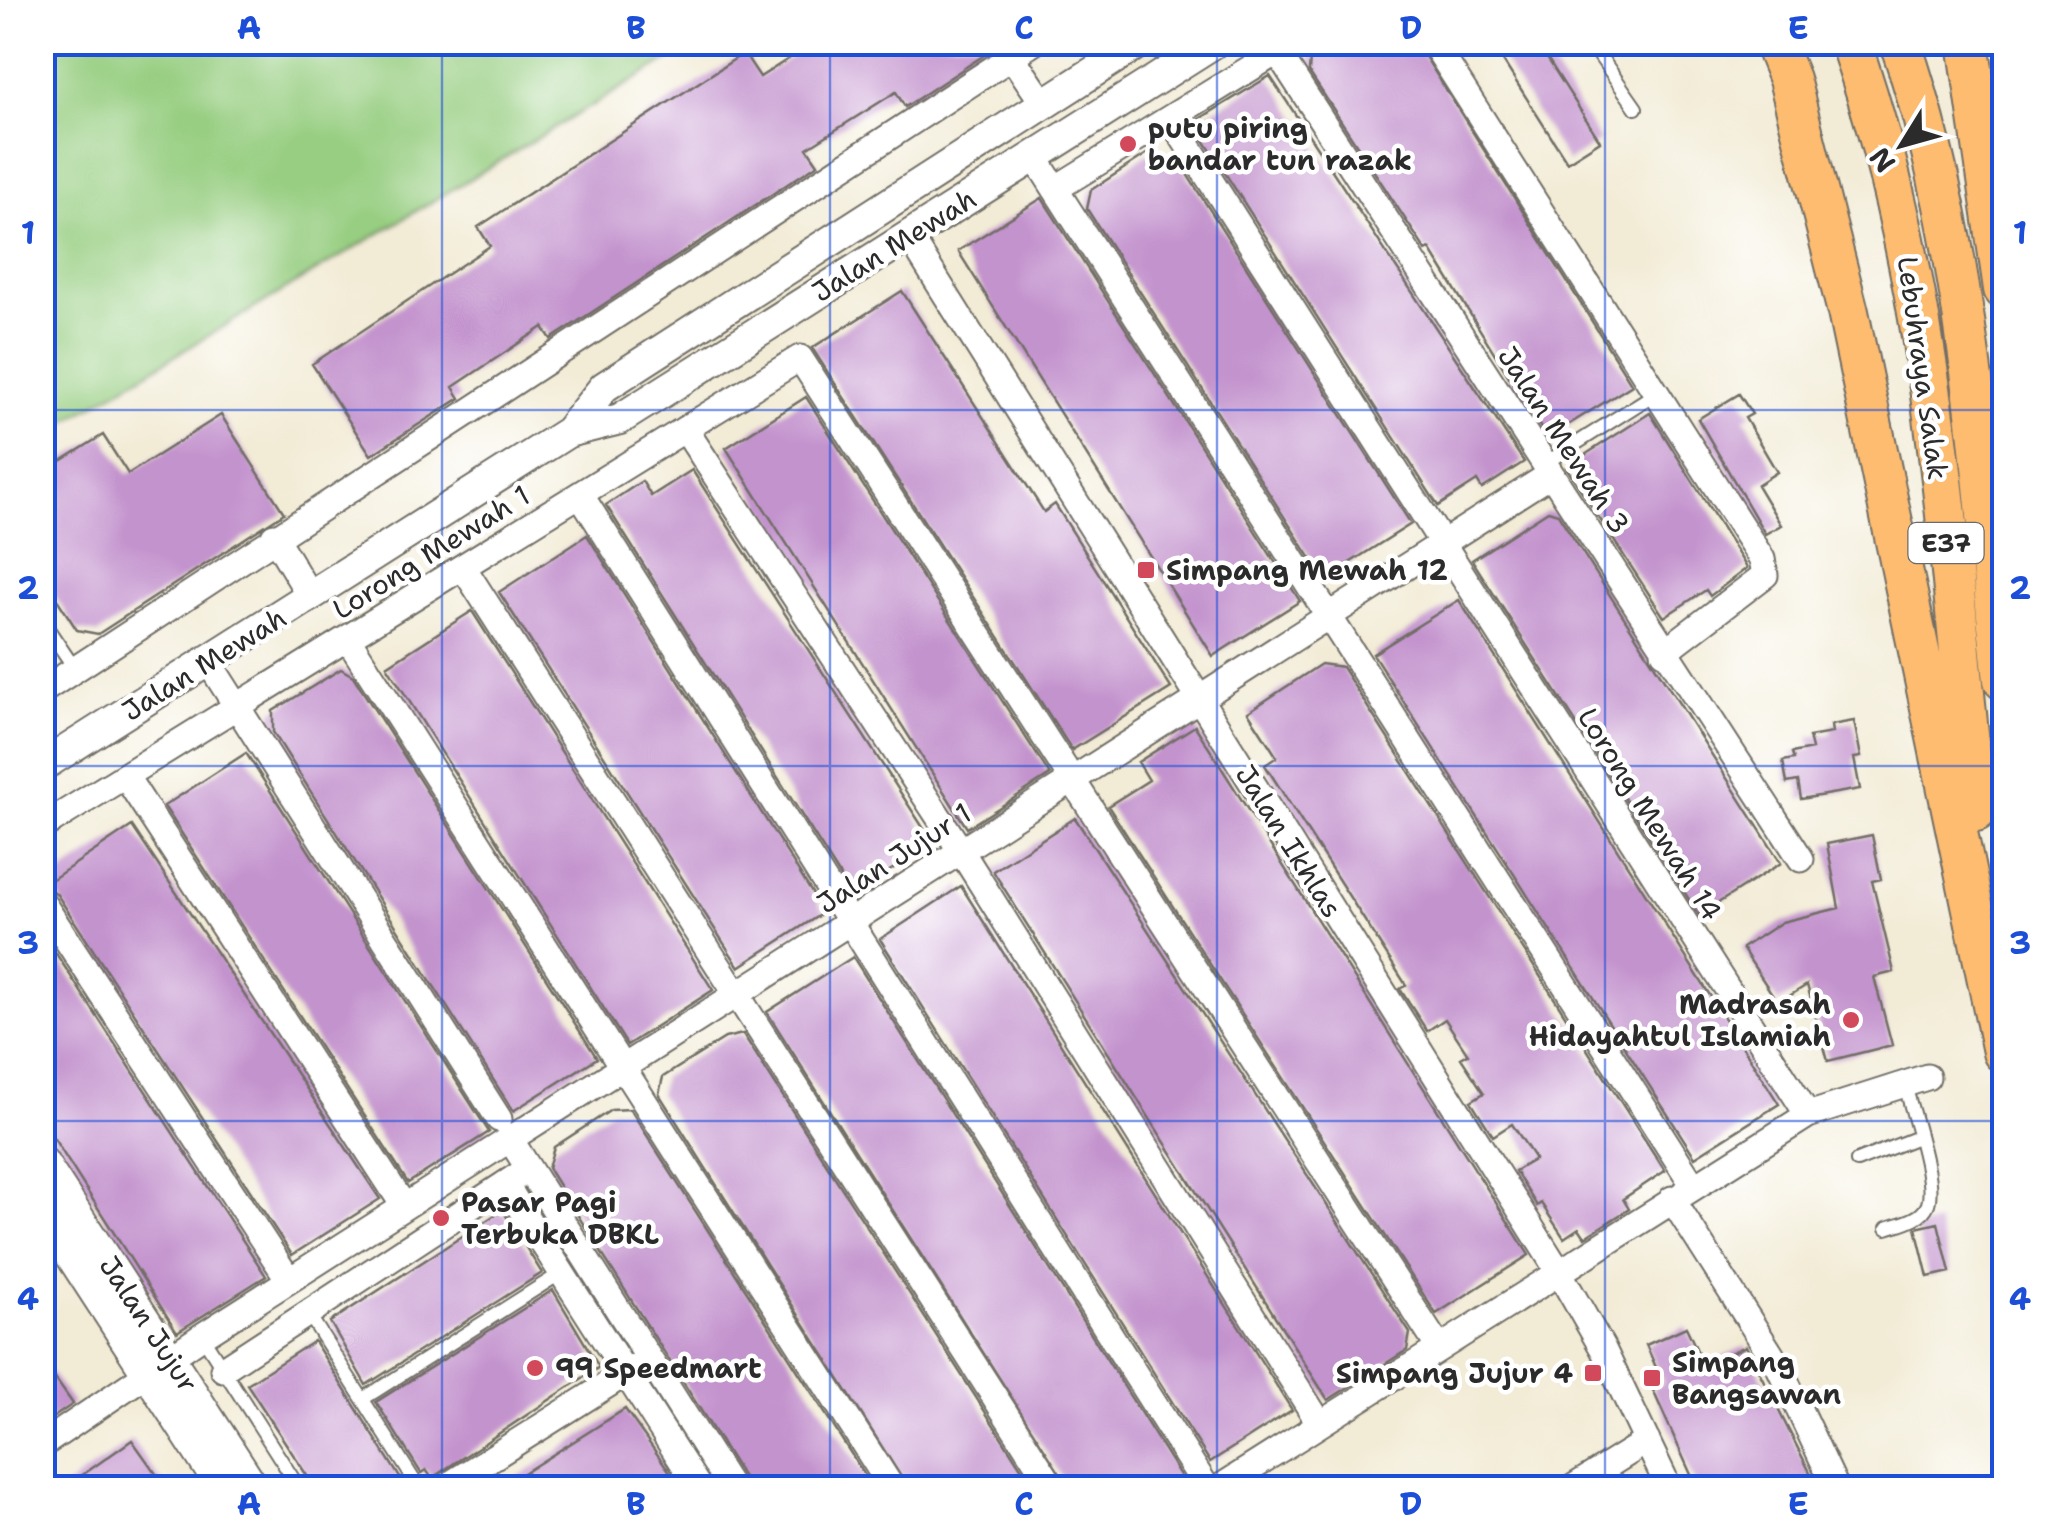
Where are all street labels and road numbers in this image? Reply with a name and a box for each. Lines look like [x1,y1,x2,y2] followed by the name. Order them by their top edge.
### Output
[805,179,983,311] street label: Jalan Mewah
[1889,254,1957,482] street label: Lebuhraya Salak
[1489,339,1639,541] street label: Jalan Mewah 3
[325,476,537,628] street label: Lorong Mewah 1
[1908,523,1984,563] road number: E37
[115,598,293,730] street label: Jalan Mewah
[1569,700,1731,928] street label: Lorong Mewah 14
[1227,757,1351,925] street label: Jalan Ikhlas
[810,794,978,922] street label: Jalan Jujur 1
[91,1248,207,1400] street label: Jalan Jujur

